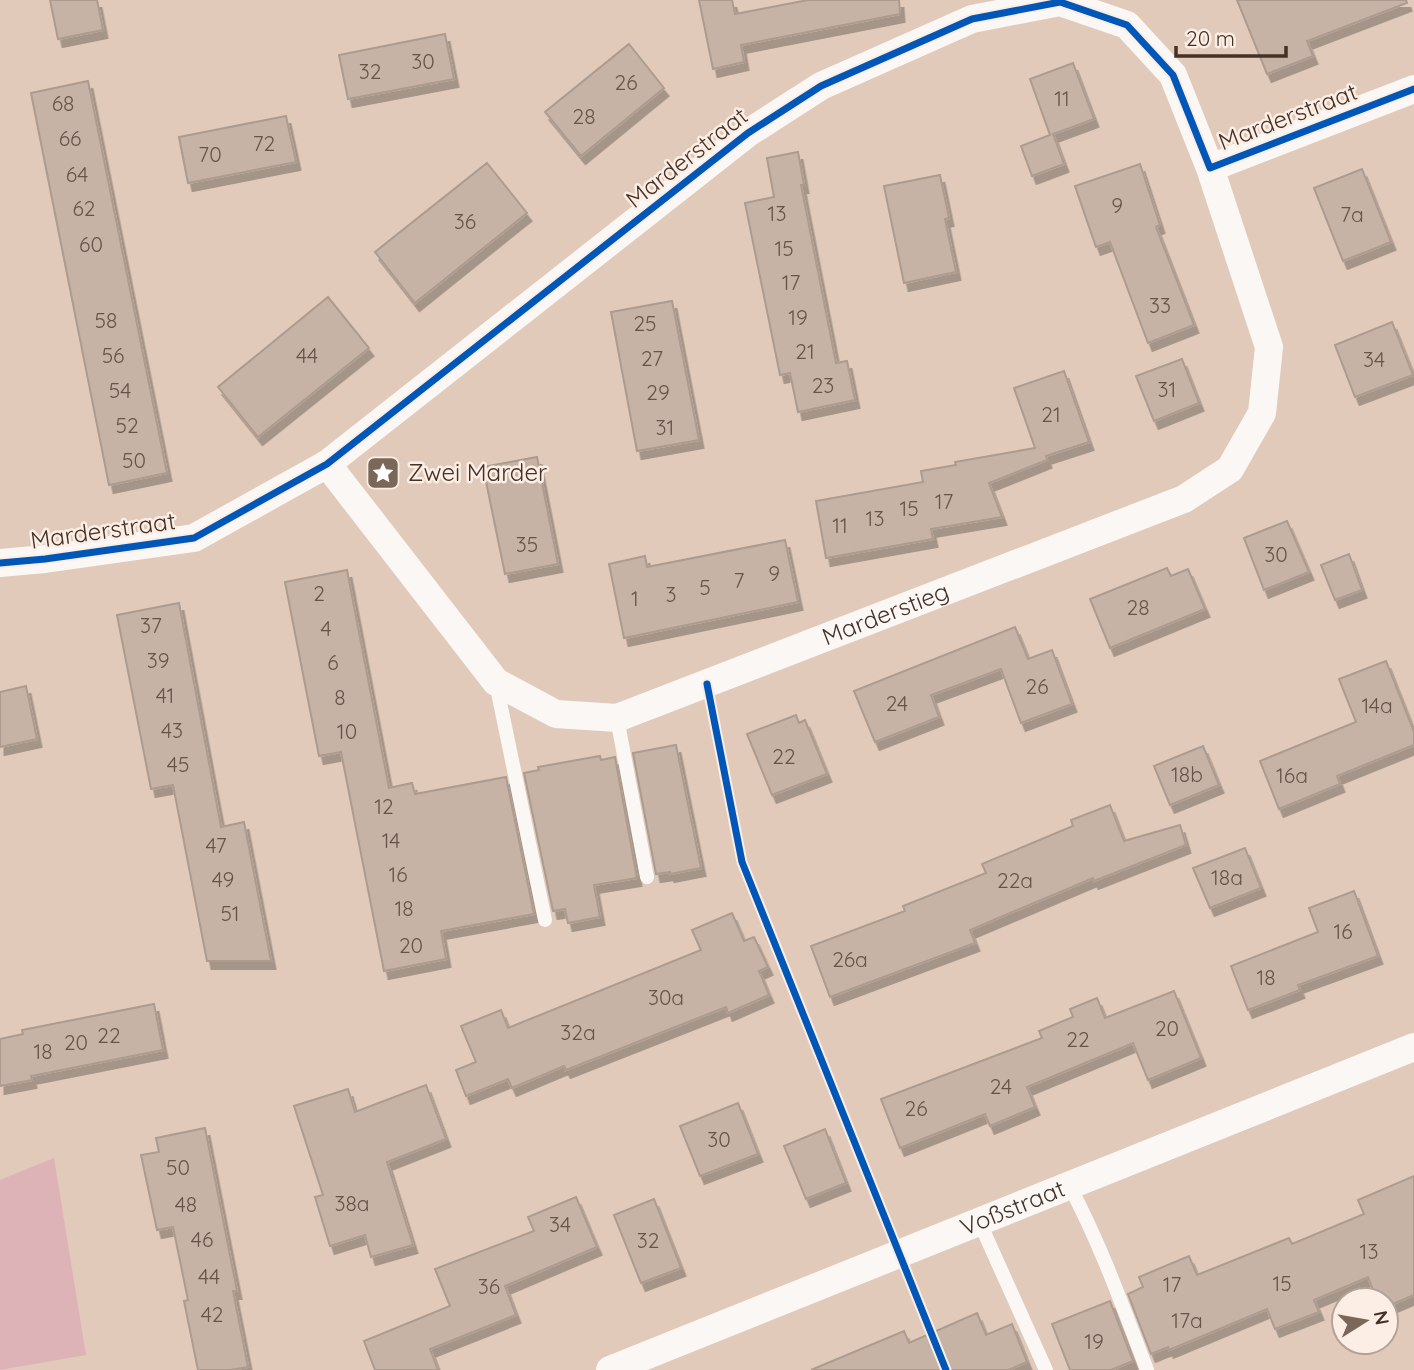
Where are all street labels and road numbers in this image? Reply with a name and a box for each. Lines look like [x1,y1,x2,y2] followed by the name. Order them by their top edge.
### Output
[1214,76,1361,156] street label: Marderstraat
[620,100,753,214] street label: Marderstraat
[28,505,177,555] street label: Marderstraat
[818,575,953,651] street label: Marderstieg
[956,1173,1069,1242] street label: Voßstraat

